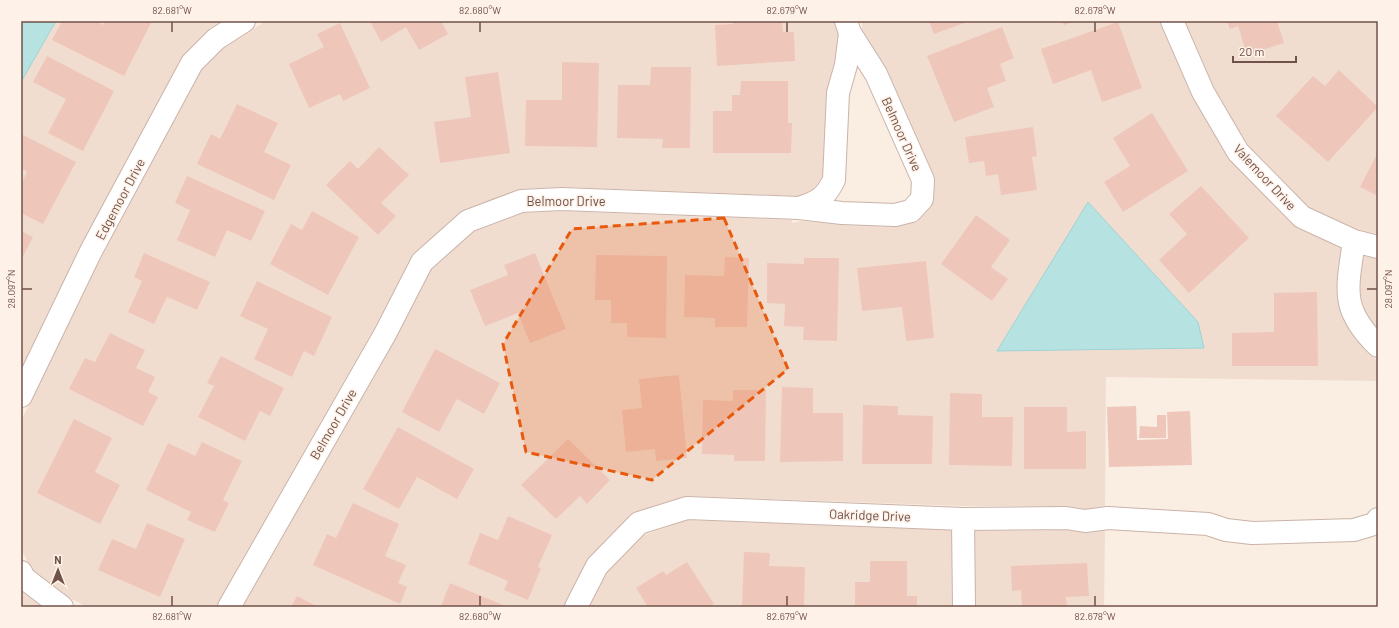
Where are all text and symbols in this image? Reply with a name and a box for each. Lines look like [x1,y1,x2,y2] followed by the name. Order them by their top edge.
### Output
[152,4,192,16] text: 82.681°W
[459,4,501,16] text: 82.680°W
[766,4,808,16] text: 82.679°W
[1074,4,1116,16] text: 82.678°W
[1233,38,1296,64] scale bar
[1239,44,1265,58] text: 20 m
[879,95,925,173] street label: Belmoor Drive
[1230,141,1300,213] street label: Valemoor Drive
[92,155,148,242] street label: Edgemoor Drive
[526,193,606,209] street label: Belmoor Drive
[5,269,17,309] text: 28.097°N
[1382,269,1394,309] text: 28.097°N
[306,386,360,462] street label: Belmoor Drive
[829,506,911,524] street label: Oakridge Drive
[38,550,78,590] north arrow
[54,553,62,566] text: N
[152,610,192,622] text: 82.681°W
[459,610,501,622] text: 82.680°W
[766,610,808,622] text: 82.679°W
[1074,610,1116,622] text: 82.678°W

